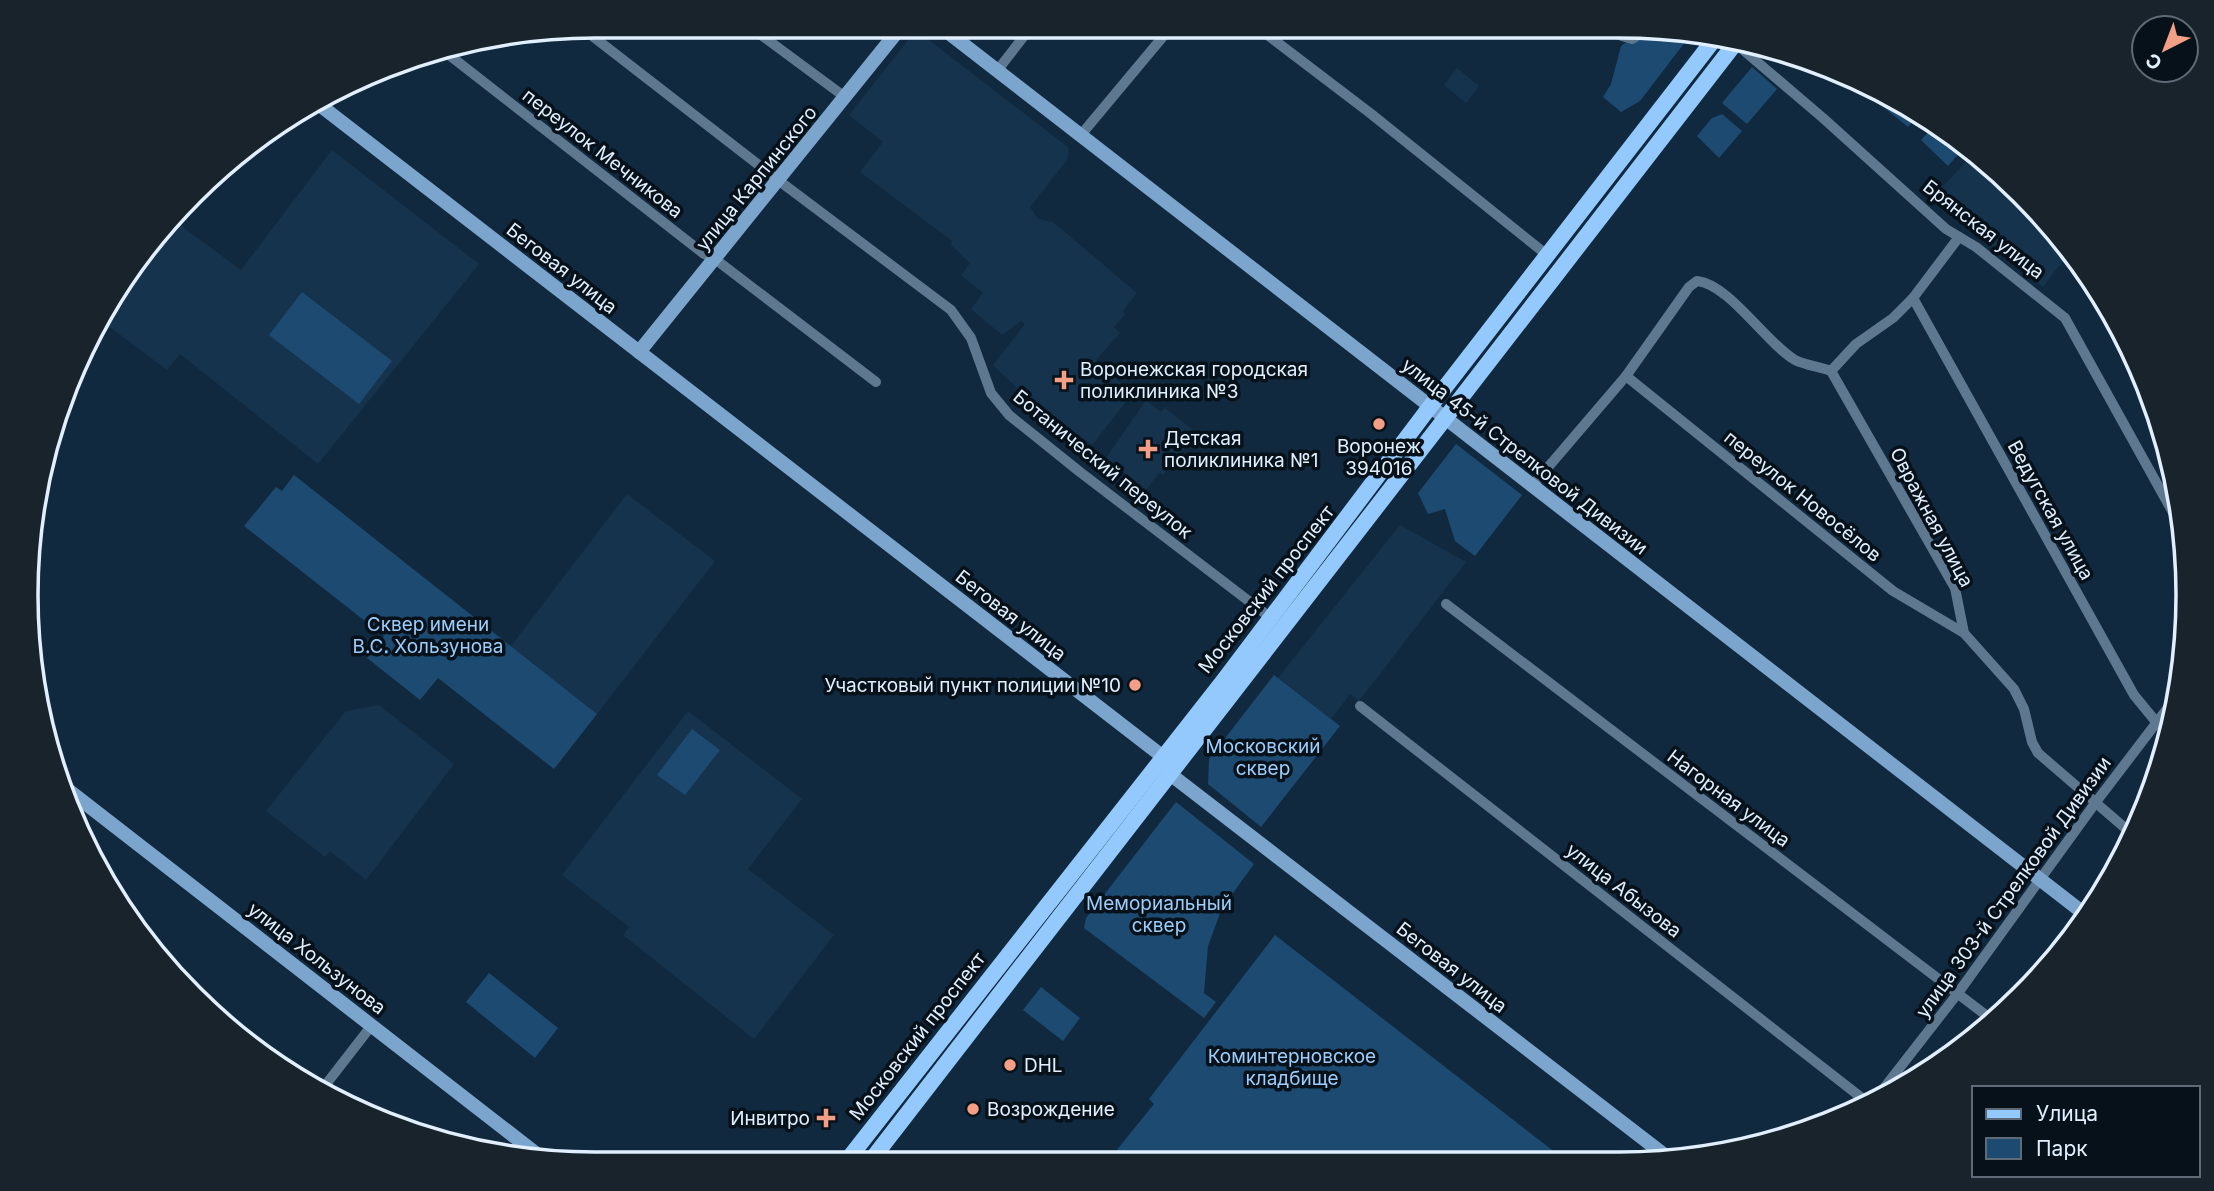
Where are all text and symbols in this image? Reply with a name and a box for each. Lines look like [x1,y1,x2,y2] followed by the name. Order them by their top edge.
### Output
[2130,14,2200,84] north arrow
[2141,48,2167,75] text: С
[518,84,687,223] street label: переулок Мечникова
[691,101,822,255] street label: улица Карпинского
[1919,175,2049,284] street label: Брянская улица
[502,218,622,319] street label: Беговая улица
[1397,353,1652,560] street label: улица 45-й Стрелковой Дивизии
[1080,358,1308,403] place label: Воронежская городская поликлиника №3
[1054,370,1074,390] marker: Воронежская городская поликлиника №3
[1009,385,1197,544] street label: Ботанический переулок
[1371,416,1387,432] marker: Воронеж 394016
[1720,426,1886,567] street label: переулок Новосёлов
[1164,427,1318,472] place label: Детская поликлиника №1
[1337,435,1421,480] place label: Воронеж 394016
[2003,437,2098,584] street label: Ведугская улица
[1138,439,1158,459] marker: Детская поликлиника №1
[1885,443,1978,591] street label: Овражная улица
[1194,501,1339,678] street label: Московский проспект
[951,565,1071,666] street label: Беговая улица
[353,613,503,658] park label: Сквер имени В.С. Хользунова
[825,674,1121,697] place label: Участковый пункт полиции №10
[1127,677,1143,693] marker: Участковый пункт полиции №10
[1205,735,1321,780] park label: Московский сквер
[1663,745,1795,852] street label: Нагорная улица
[1911,752,2116,1022] street label: улица 303-й Стрелковой Дивизии
[1562,838,1686,943] street label: улица Абызова
[1086,892,1232,937] park label: Мемориальный сквер
[243,897,390,1019] street label: улица Хользунова
[1392,917,1512,1018] street label: Беговая улица
[845,948,990,1125] street label: Московский проспект
[1208,1045,1376,1090] park label: Коминтерновское кладбище
[1024,1054,1063,1077] place label: DHL
[1002,1057,1018,1073] marker: DHL
[1972,1086,2200,1177] legend
[987,1098,1115,1121] place label: Возрождение
[965,1101,981,1117] marker: Возрождение
[2036,1101,2098,1126] text: Улица
[730,1107,810,1130] place label: Инвитро
[816,1108,836,1128] marker: Инвитро
[2036,1136,2088,1161] text: Парк

